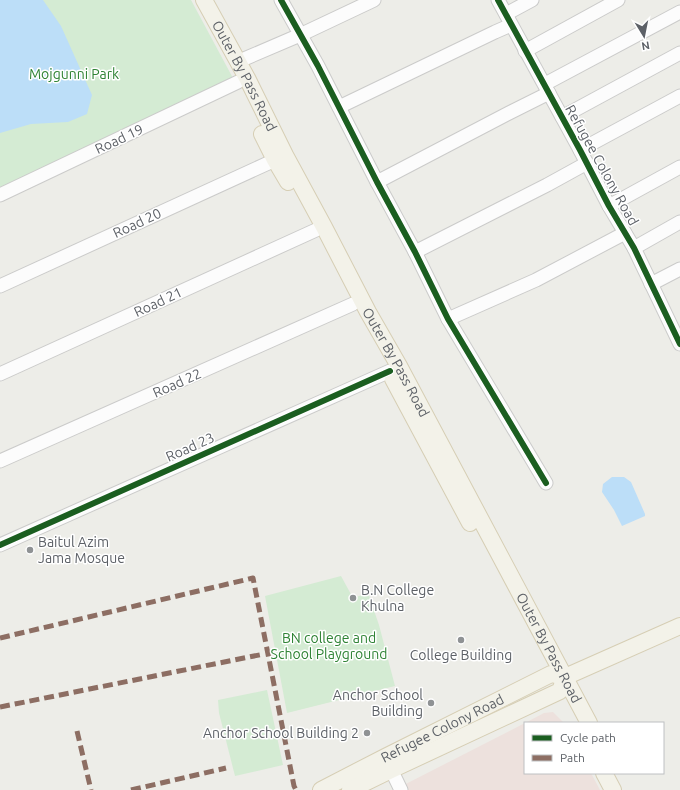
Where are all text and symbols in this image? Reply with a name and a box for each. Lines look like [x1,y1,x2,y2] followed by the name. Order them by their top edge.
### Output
[624,16,664,56] north arrow
[209,18,280,134] street label: Outer By Pass Road
[641,39,651,52] text: N
[29,66,119,82] park label: Mojgunni Park
[562,102,642,228] street label: Refugee Colony Road
[92,121,146,157] street label: Road 19
[110,205,164,241] street label: Road 20
[131,284,185,320] street label: Road 21
[359,305,433,420] street label: Outer By Pass Road
[150,365,204,401] street label: Road 22
[163,429,217,465] street label: Road 23
[38,534,125,566] place label: Baitul Azim Jama Mosque
[25,545,35,555] marker: Baitul Azim Jama Mosque
[361,582,434,614] place label: B.N College Khulna
[513,590,585,706] street label: Outer By Pass Road
[348,593,358,603] marker: B.N College Khulna
[271,630,387,662] park label: BN college and School Playground
[456,635,466,645] marker: College Building
[410,647,512,663] place label: College Building
[333,687,423,719] place label: Anchor School Building
[378,691,506,766] street label: Refugee Colony Road
[426,698,436,708] marker: Anchor School Building
[524,722,664,774] legend
[203,725,359,741] place label: Anchor School Building 2
[362,728,372,738] marker: Anchor School Building 2
[560,731,616,744] text: Cycle path
[560,751,585,764] text: Path

